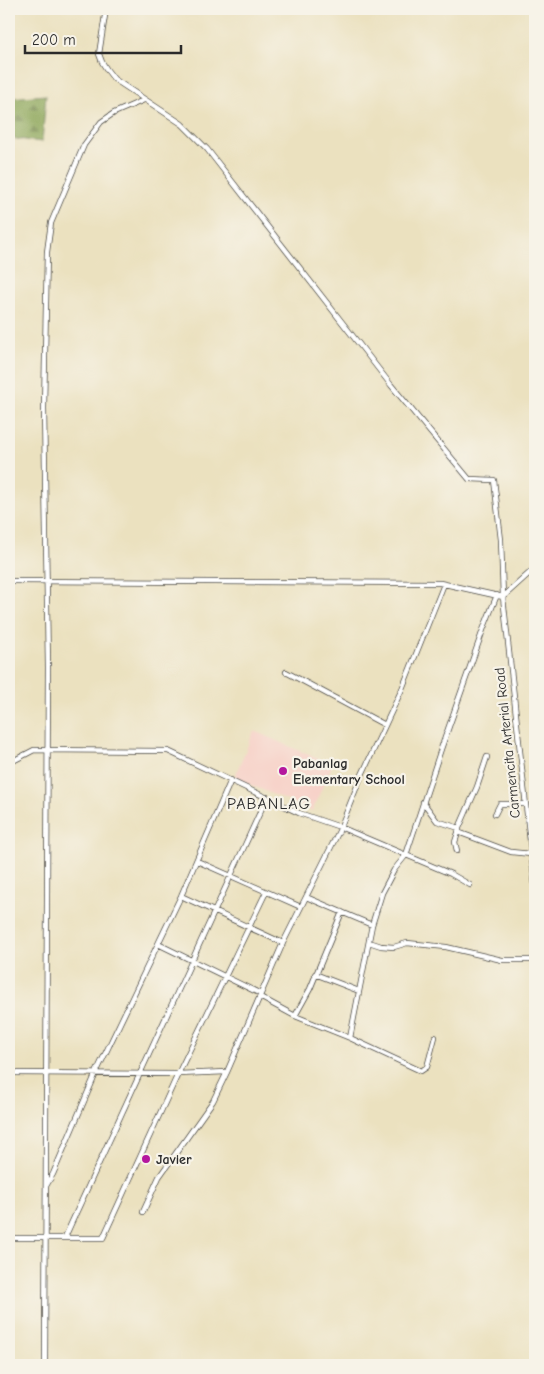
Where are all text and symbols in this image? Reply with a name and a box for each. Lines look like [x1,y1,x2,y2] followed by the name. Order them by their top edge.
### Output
[25,22,181,54] scale bar
[32,31,76,49] text: 200 m
[491,667,524,819] street label: Carmencita Arterial Road
[293,755,405,788] place label: Pabanlag Elementary School
[277,765,289,777] marker: Pabanlag Elementary School
[227,795,311,813] district label: PABANLAG
[156,1151,192,1168] place label: Javier
[140,1153,152,1165] marker: Javier

